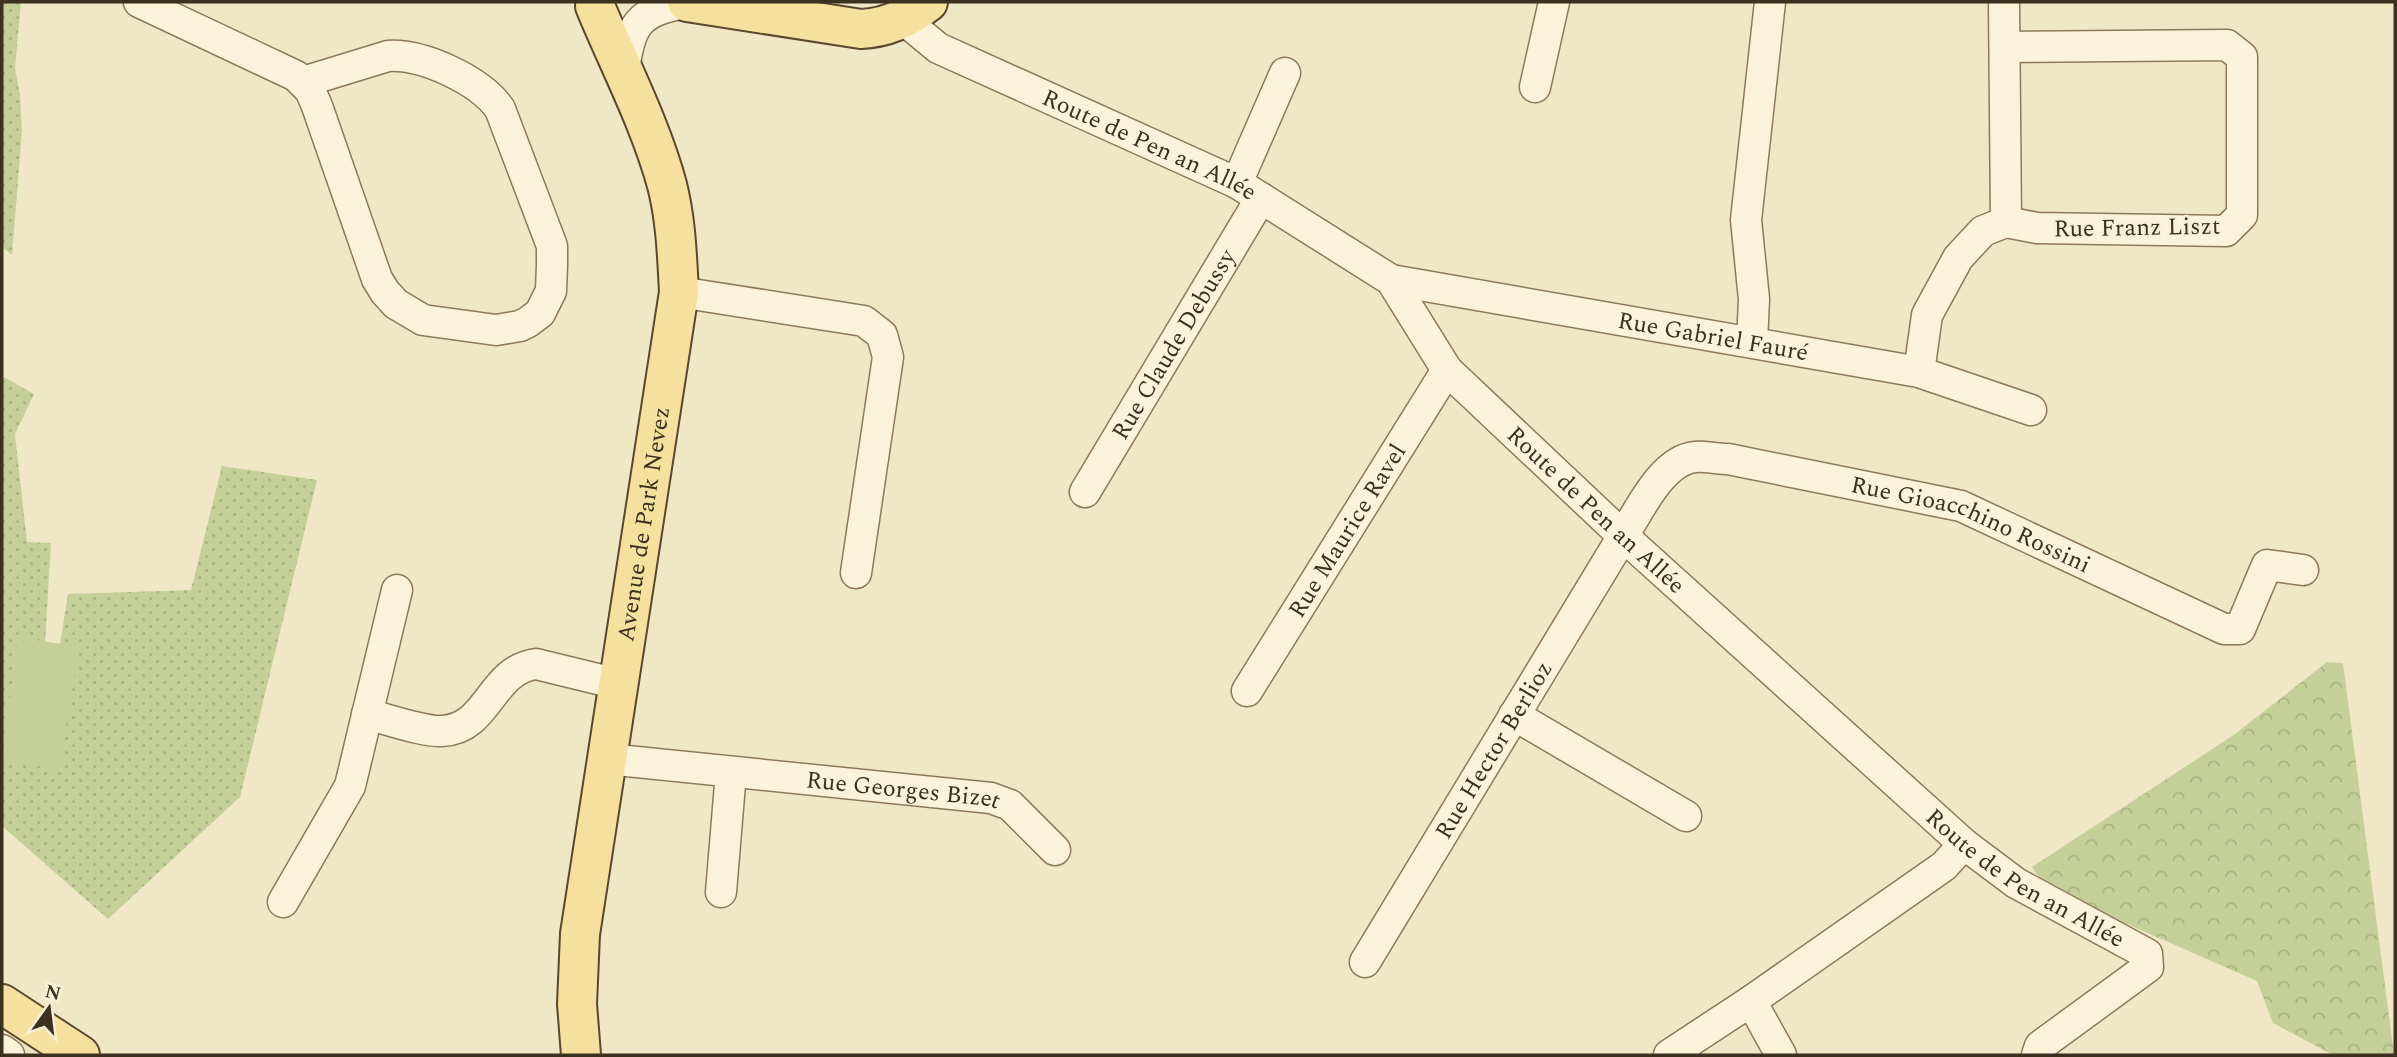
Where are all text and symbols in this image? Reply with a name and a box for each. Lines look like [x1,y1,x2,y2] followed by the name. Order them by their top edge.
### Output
[1036,80,1264,210] street label: Route de Pen an Allée
[2053,209,2221,247] street label: Rue Franz Liszt
[1103,241,1246,447] street label: Rue Claude Debussy
[1615,303,1811,371] street label: Rue Gabriel Fauré
[608,404,680,644] street label: Avenue de Park Nevez
[1498,418,1693,603] street label: Route de Pen an Allée
[1280,437,1416,625] street label: Rue Maurice Ravel
[1848,467,2096,583] street label: Rue Gioacchino Rossini
[1426,654,1562,846] street label: Rue Hector Berlioz
[804,762,1006,819] street label: Rue Georges Bizet
[1917,800,2131,958] street label: Route de Pen an Allée
[14,973,84,1043] north arrow
[42,977,64,1009] text: N

